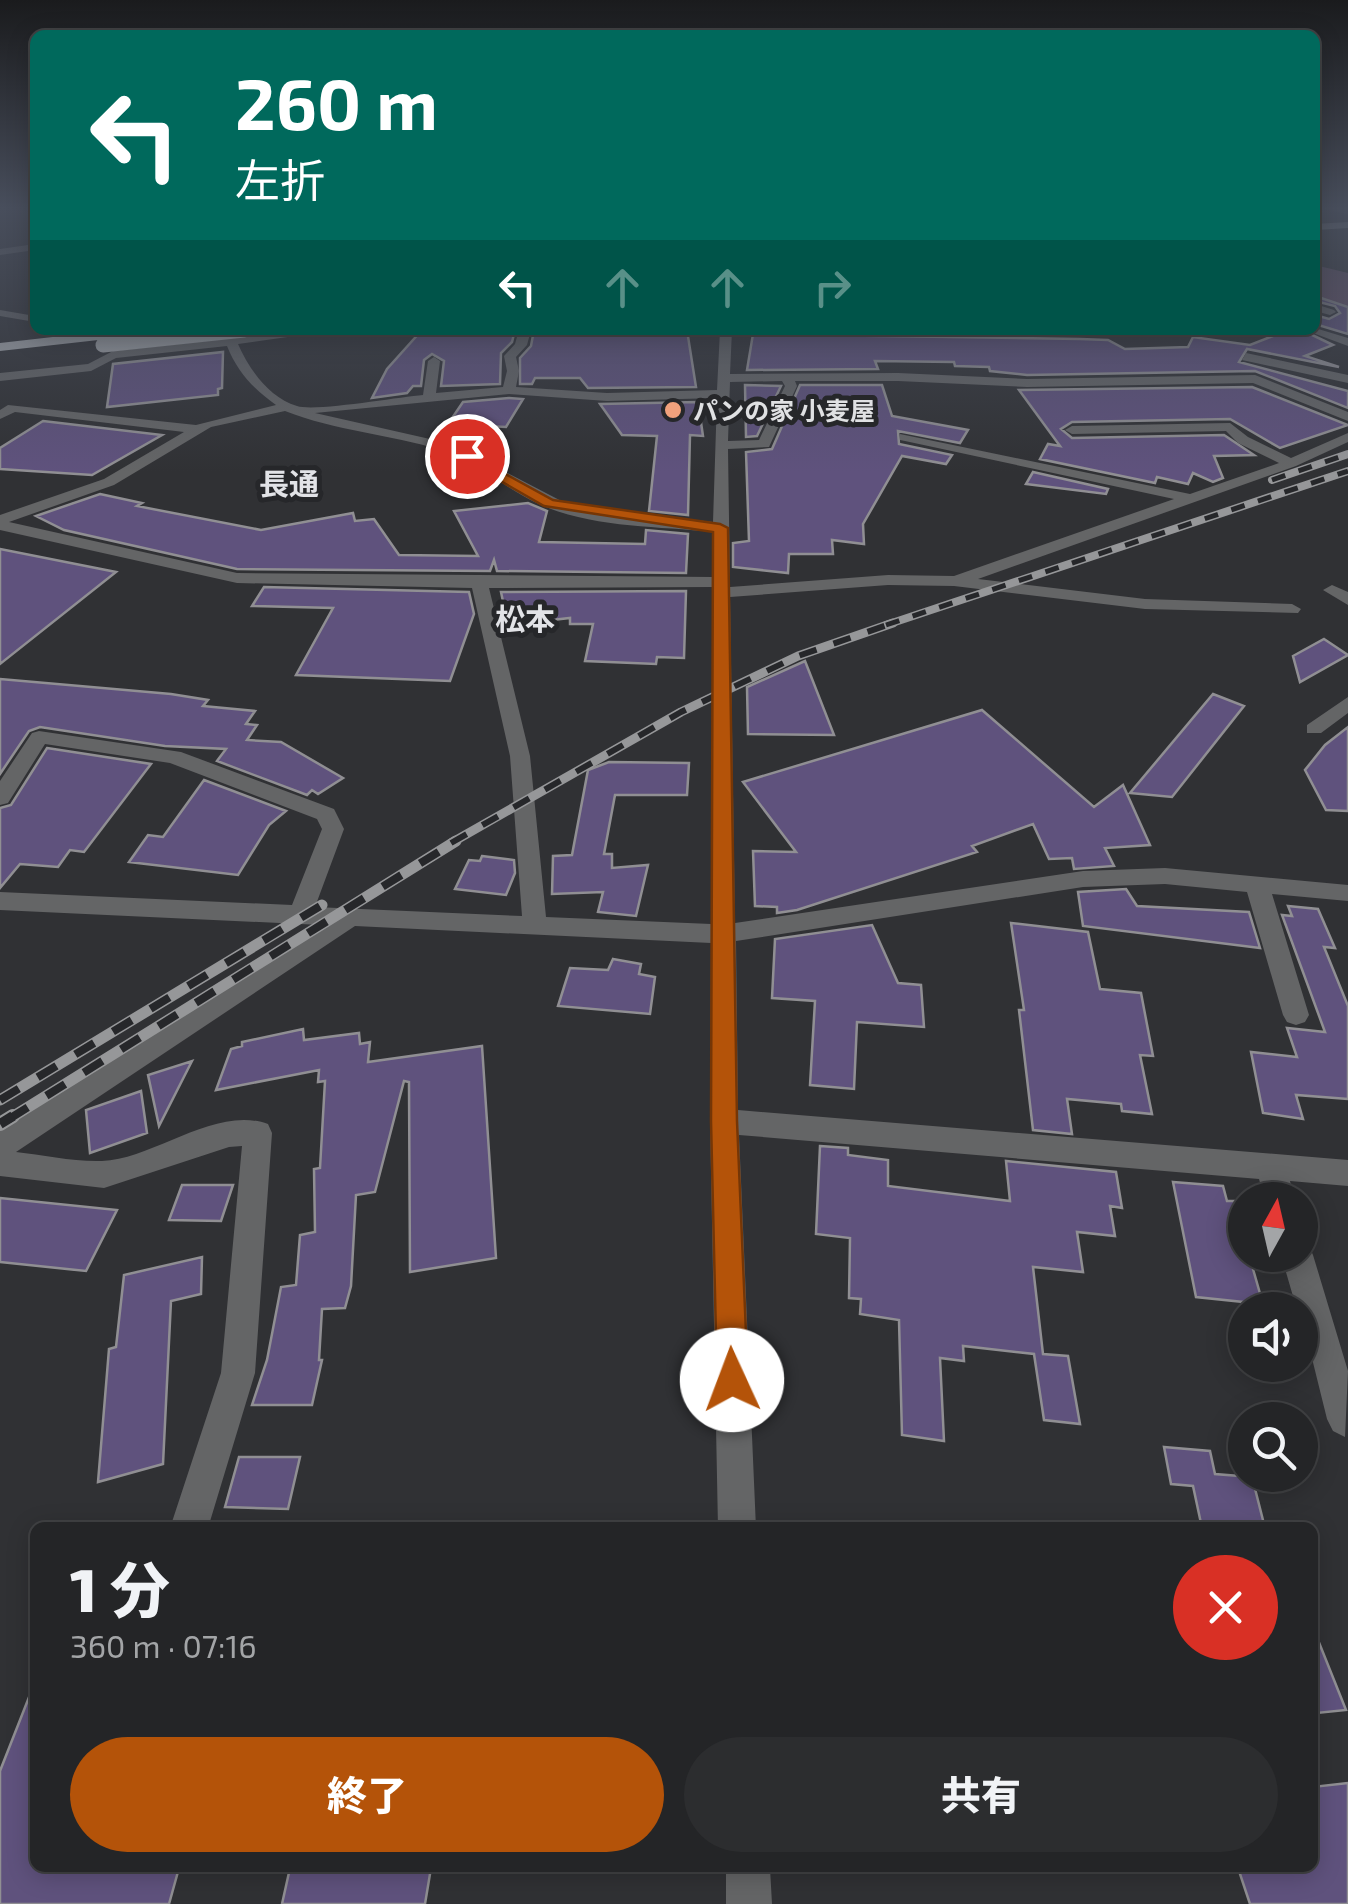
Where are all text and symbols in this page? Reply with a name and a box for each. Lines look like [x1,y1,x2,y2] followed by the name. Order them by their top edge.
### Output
[235,60,438,144] text: 260 m
[70,70,200,200] icon: left
[235,152,325,206] text: 左折
[490,260,545,315] icon: left
[595,260,650,315] icon: ahead
[700,260,755,315] icon: ahead
[805,260,860,315] icon: right
[693,395,875,425] place label: パンの家 小麦屋
[662,399,684,421] marker: パンの家 小麦屋
[425,414,510,499] pin
[440,429,495,484] icon: arrive
[259,465,319,501] district label: 長通
[495,600,555,636] district label: 松本
[1228,1182,1318,1272] north arrow
[1228,1182,1318,1492] map controls
[1228,1292,1318,1382] button: sound
[680,1328,784,1432] position arrow
[1228,1402,1318,1492] button: search
[70,1552,170,1624] text: 1 分
[1173,1555,1278,1660] button: close
[70,1626,257,1664] text: 360 m · 07:16
[70,1737,664,1852] button: 終了
[684,1737,1278,1852] button: 共有

